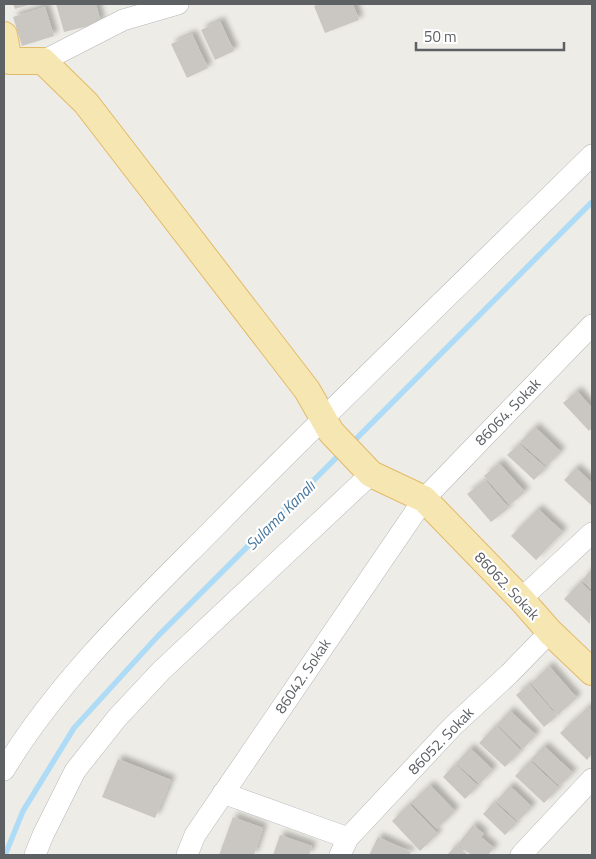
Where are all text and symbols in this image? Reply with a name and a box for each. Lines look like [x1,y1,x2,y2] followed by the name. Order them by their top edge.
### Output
[416,20,564,52] scale bar
[424,25,457,48] text: 50 m
[469,373,546,451] street label: 86064. Sokak
[240,473,322,555] water label: Sulama Kanalı
[469,546,545,625] street label: 86062. Sokak
[269,633,336,718] street label: 86042. Sokak
[402,702,479,780] street label: 86052. Sokak

